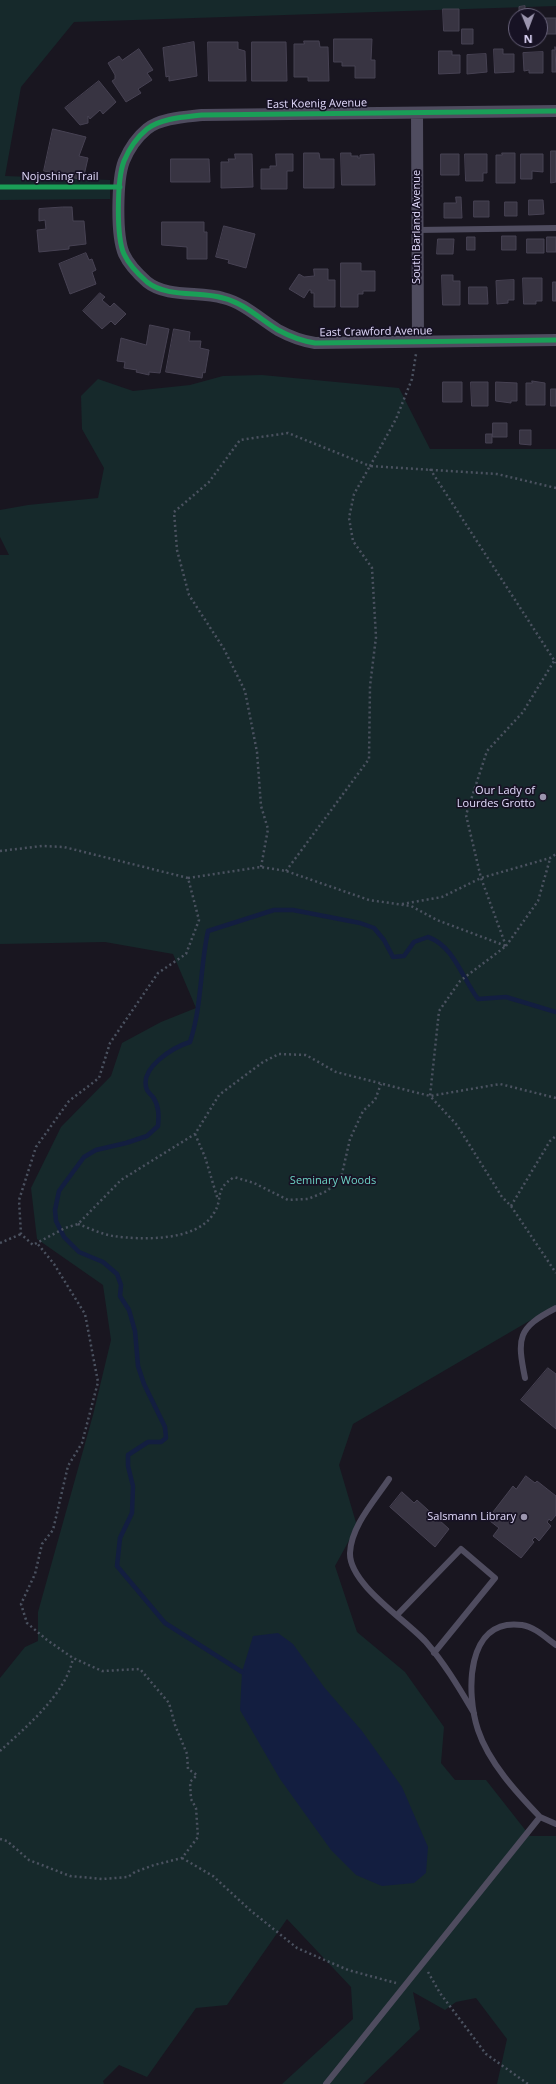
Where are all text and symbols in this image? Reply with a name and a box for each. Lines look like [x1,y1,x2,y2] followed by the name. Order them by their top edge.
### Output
[508,8,548,48] north arrow
[524,32,533,47] text: N
[267,97,367,111] street label: East Koenig Avenue
[22,170,98,184] street label: Nojoshing Trail
[410,170,424,284] street label: South Barland Avenue
[319,324,433,340] street label: East Crawford Avenue
[457,784,535,810] place label: Our Lady of Lourdes Grotto
[538,792,548,802] marker: Our Lady of Lourdes Grotto
[290,1174,376,1188] park label: Seminary Woods
[427,1510,516,1524] place label: Salsmann Library
[519,1512,529,1522] marker: Salsmann Library

